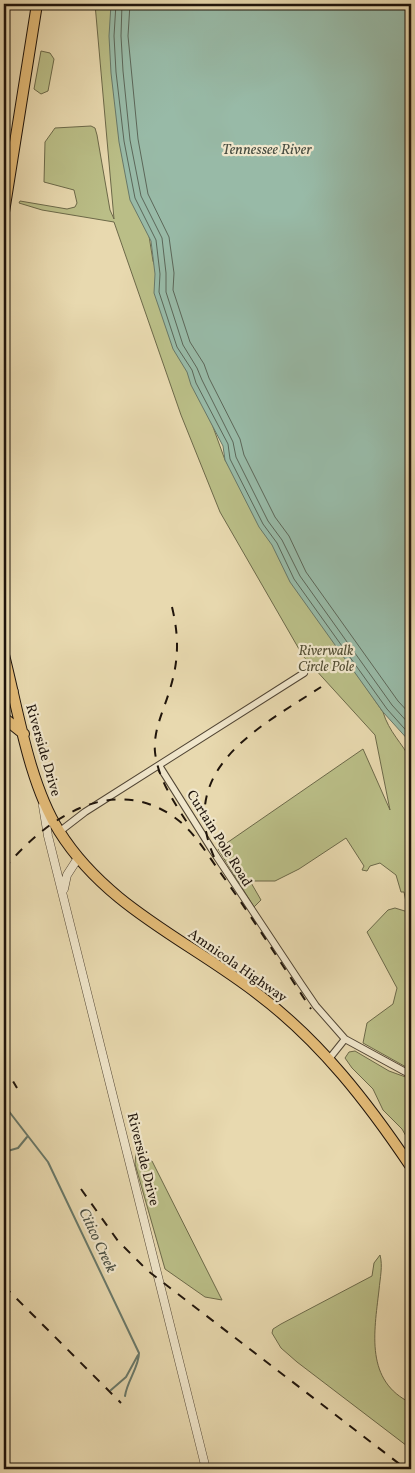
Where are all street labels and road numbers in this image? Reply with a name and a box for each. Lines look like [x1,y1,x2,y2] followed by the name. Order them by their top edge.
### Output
[20,702,65,799] street label: Riverside Drive
[181,787,256,891] street label: Curtain Pole Road
[184,925,291,1008] street label: Amnicola Highway
[122,1111,163,1208] street label: Riverside Drive

